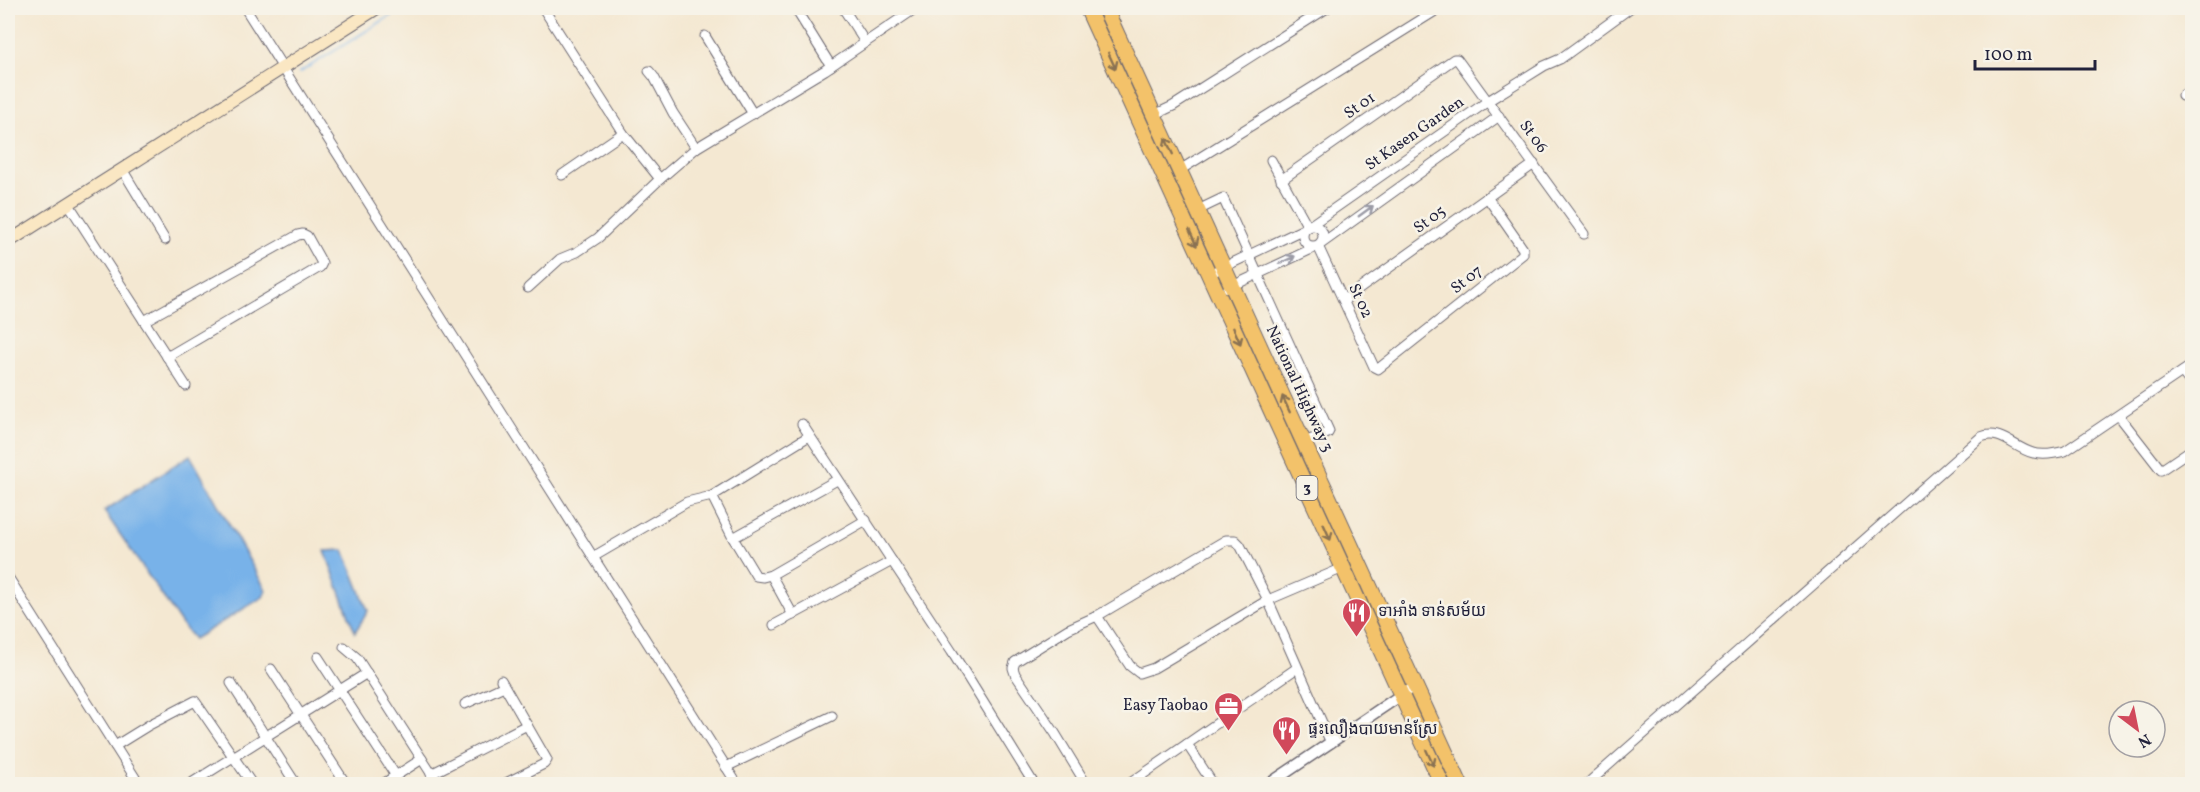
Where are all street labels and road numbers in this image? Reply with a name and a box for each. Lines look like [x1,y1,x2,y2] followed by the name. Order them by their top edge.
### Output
[1340,87,1380,125] street label: St 01
[1361,92,1469,176] street label: St Kasen Garden
[1514,116,1552,158] street label: St 06
[1409,201,1451,239] street label: St 05
[1446,260,1488,299] street label: St 07
[1342,280,1378,322] street label: St 02
[1260,322,1338,456] street label: National Highway 3
[1296,476,1318,500] road number: 3

